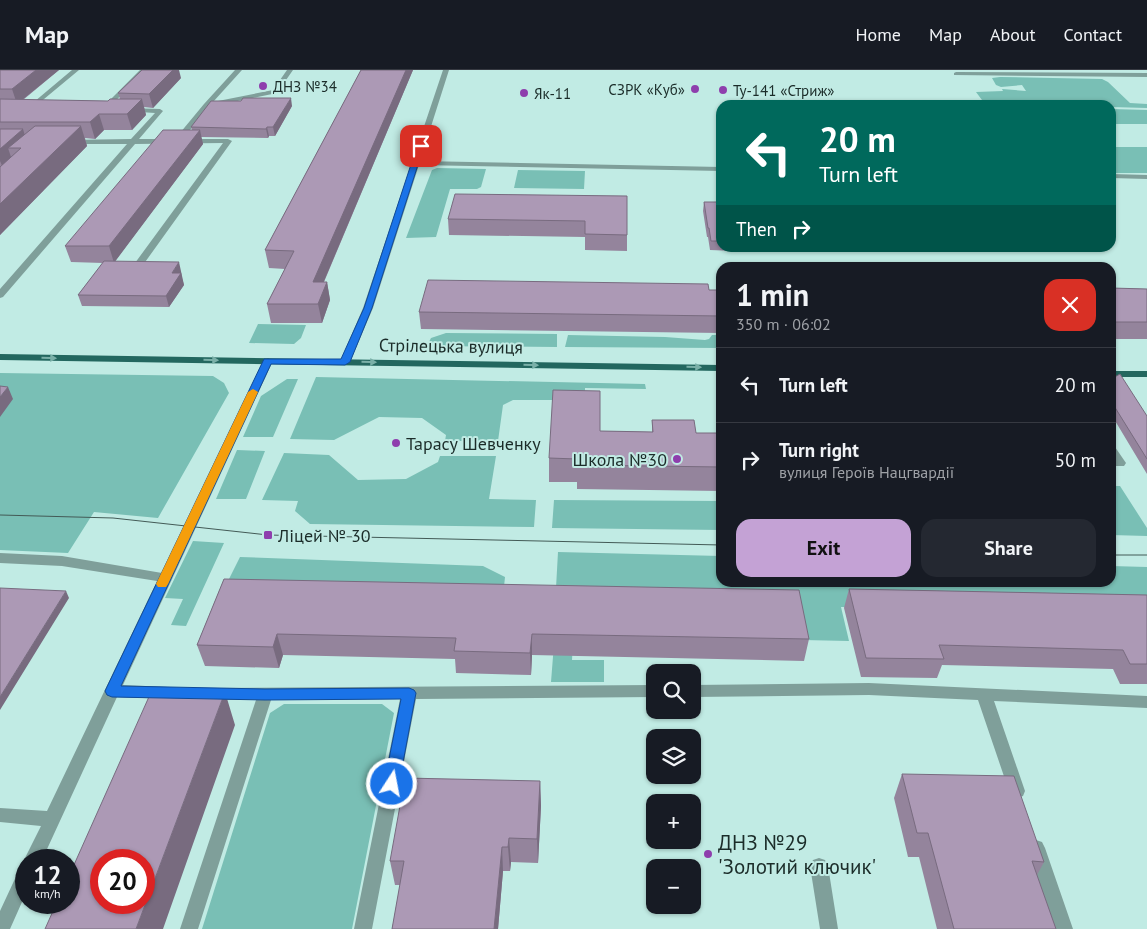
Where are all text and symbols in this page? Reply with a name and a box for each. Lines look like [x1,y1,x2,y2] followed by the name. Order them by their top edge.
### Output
[25,19,69,50] text: Map
[855,23,901,46] text: Home
[929,23,962,46] text: Map
[990,23,1036,46] text: About
[1064,23,1122,46] text: Contact
[273,77,337,96] place label: ДНЗ №34
[257,80,269,92] marker: ДНЗ №34
[608,80,685,99] place label: СЗРК «Куб»
[733,81,834,100] place label: Ту-141 «Стриж»
[689,83,701,95] marker: СЗРК «Куб»
[534,84,571,103] place label: Як-11
[717,84,729,96] marker: Ту-141 «Стриж»
[518,87,530,99] marker: Як-11
[819,116,896,162] text: 20 m
[736,120,801,185] icon: left
[400,125,442,167] pin
[407,132,435,160] icon: arrive
[819,160,898,188] text: Turn left
[787,215,815,243] icon: right
[736,217,777,241] text: Then
[736,275,809,314] text: 1 min
[1044,279,1096,331] button: close
[736,314,831,334] text: 350 m · 06:02
[379,333,523,359] street label: Стрілецька вулиця
[41,354,57,362] one-way arrow
[203,356,219,364] one-way arrow
[361,358,377,366] one-way arrow
[524,361,540,369] one-way arrow
[686,363,702,371] one-way arrow
[736,371,764,399] icon: left
[779,373,848,397] text: Turn left
[1055,373,1096,397] text: 20 m
[406,432,541,455] place label: Тарасу Шевченку
[390,437,402,449] marker: Тарасу Шевченку
[779,438,859,462] text: Turn right
[736,446,764,474] icon: right
[572,448,667,471] place label: Школа №30
[1055,448,1096,472] text: 50 m
[671,453,683,465] marker: Школа №30
[779,462,954,482] text: вулиця Героїв Нацгвардії
[736,519,911,577] button: Exit
[921,519,1096,577] button: Share
[277,524,371,547] place label: Ліцей № 30
[262,529,274,541] marker: Ліцей № 30
[646,664,701,914] map controls
[646,664,701,719] button: search
[646,729,701,784] button: layers
[365,757,417,809] position arrow
[646,794,701,849] button: +
[718,829,876,880] place label: ДНЗ №29 'Золотий ключик'
[702,848,714,860] marker: ДНЗ №29 'Золотий ключик'
[90,849,155,914] speed limit sign: 20
[33,859,62,891] text: 12
[646,859,701,914] button: −
[34,886,61,901] text: km/h

